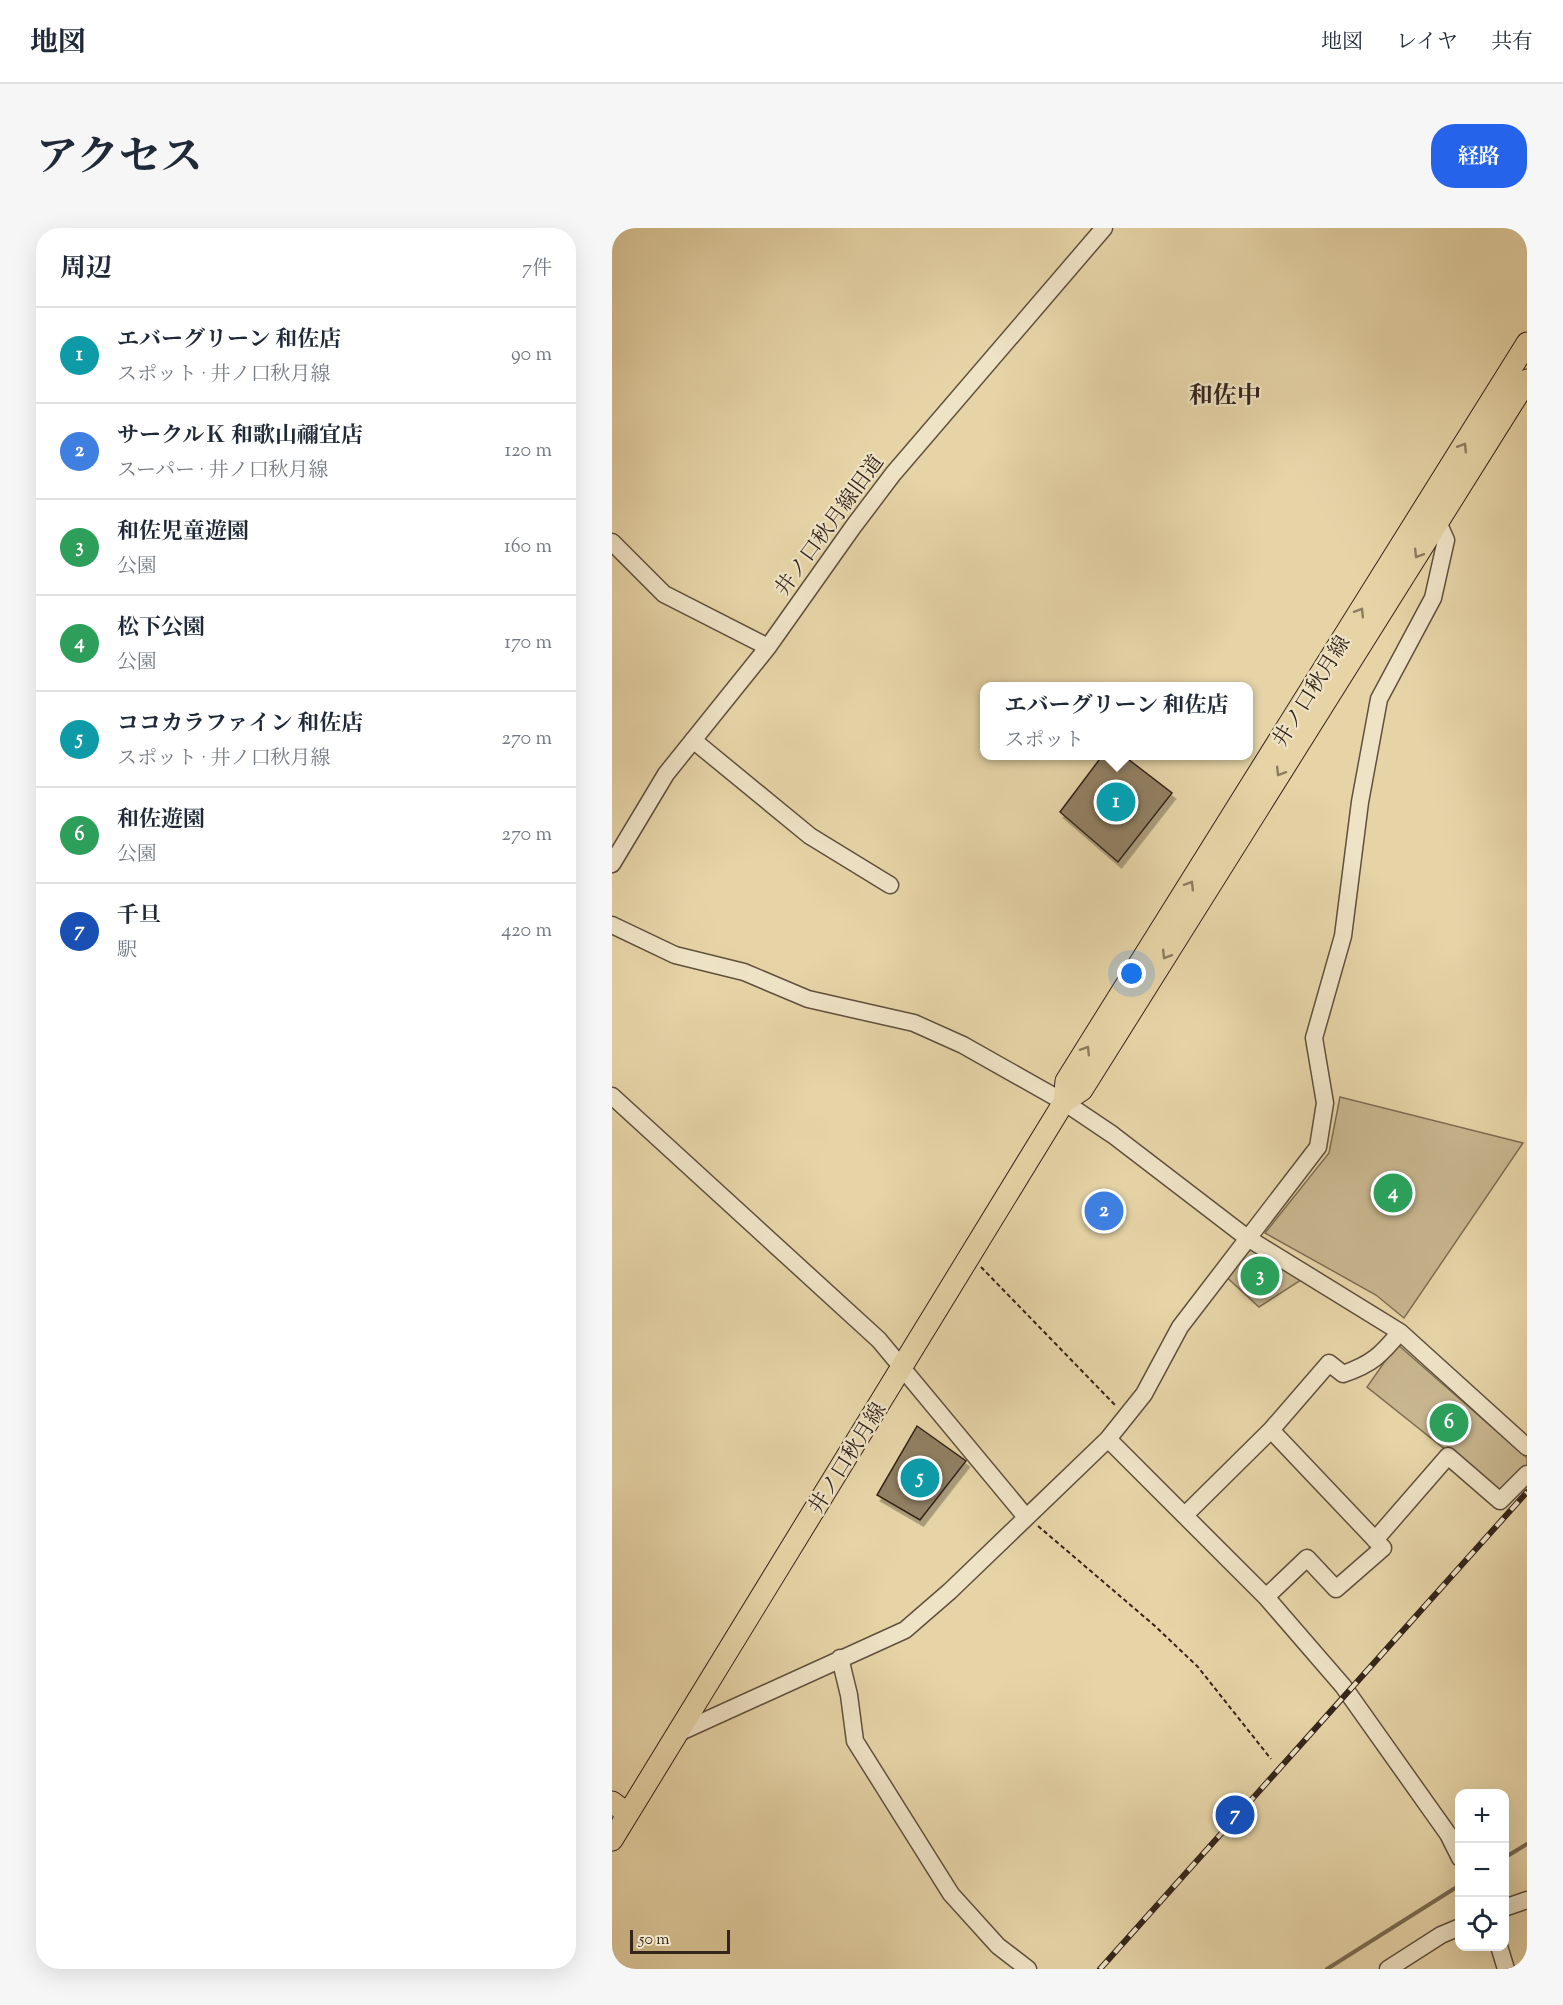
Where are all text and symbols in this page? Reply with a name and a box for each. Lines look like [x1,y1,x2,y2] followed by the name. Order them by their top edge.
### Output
[30,24,86,64] text: 地図
[1321,28,1363,58] text: 地図
[1396,28,1458,58] text: レイヤ
[1491,28,1533,58] text: 共有
[1431,124,1527,188] button: 経路
[36,130,203,190] text: アクセス
[60,251,112,288] text: 周辺
[522,255,552,284] text: 7件
[117,325,341,357] text: エバーグリーン 和佐店
[76,341,83,370] text: 1
[511,341,552,370] text: 90 m
[117,361,331,390] text: スポット · 井ノ口秋月線
[1189,380,1261,414] district label: 和佐中
[117,421,363,453] text: サークルＫ 和歌山禰宜店
[75,437,84,466] text: 2
[504,437,552,466] text: 120 m
[1455,443,1467,453] one-way arrow
[769,449,892,603] street label: 井ノ口秋月線旧道
[117,457,329,486] text: スーパー · 井ノ口秋月線
[117,517,249,549] text: 和佐児童遊園
[75,533,84,562] text: 3
[504,533,552,562] text: 160 m
[1413,548,1425,558] one-way arrow
[117,553,157,582] text: 公園
[1353,608,1365,618] one-way arrow
[117,613,205,645] text: 松下公園
[74,629,85,658] text: 4
[504,629,552,658] text: 170 m
[1267,631,1359,753] street label: 井ノ口秋月線
[117,649,157,678] text: 公園
[980,682,1253,760] popup
[1004,691,1229,723] text: エバーグリーン 和佐店
[117,709,363,741] text: ココカラファイン 和佐店
[76,725,83,754] text: 5
[502,725,552,754] text: 270 m
[1004,727,1084,756] text: スポット
[117,745,331,774] text: スポット · 井ノ口秋月線
[1276,766,1288,776] one-way arrow
[1096,780,1136,824] pin: 1
[117,805,205,837] text: 和佐遊園
[75,821,84,850] text: 6
[502,821,552,850] text: 270 m
[117,841,157,870] text: 公園
[1183,881,1195,891] one-way arrow
[117,901,161,933] text: 千旦
[74,917,85,946] text: 7
[501,917,552,946] text: 420 m
[117,937,137,966] text: 駅
[1161,949,1173,959] one-way arrow
[1117,959,1146,988] your location
[1079,1045,1090,1056] one-way arrow
[1374,1170,1412,1216] pin: 4
[1084,1188,1124,1234] pin: 2
[1240,1254,1280,1298] pin: 3
[803,1398,895,1520] street label: 井ノ口秋月線
[1430,1400,1468,1446] pin: 6
[900,1456,940,1500] pin: 5
[1455,1789,1509,1951] map controls
[1455,1789,1509,1843] button: +
[1216,1792,1254,1838] pin: 7
[1455,1843,1509,1897] button: −
[1455,1897,1509,1951] button: locate
[630,1927,730,1954] scale bar
[639,1929,670,1952] text: 50 m

